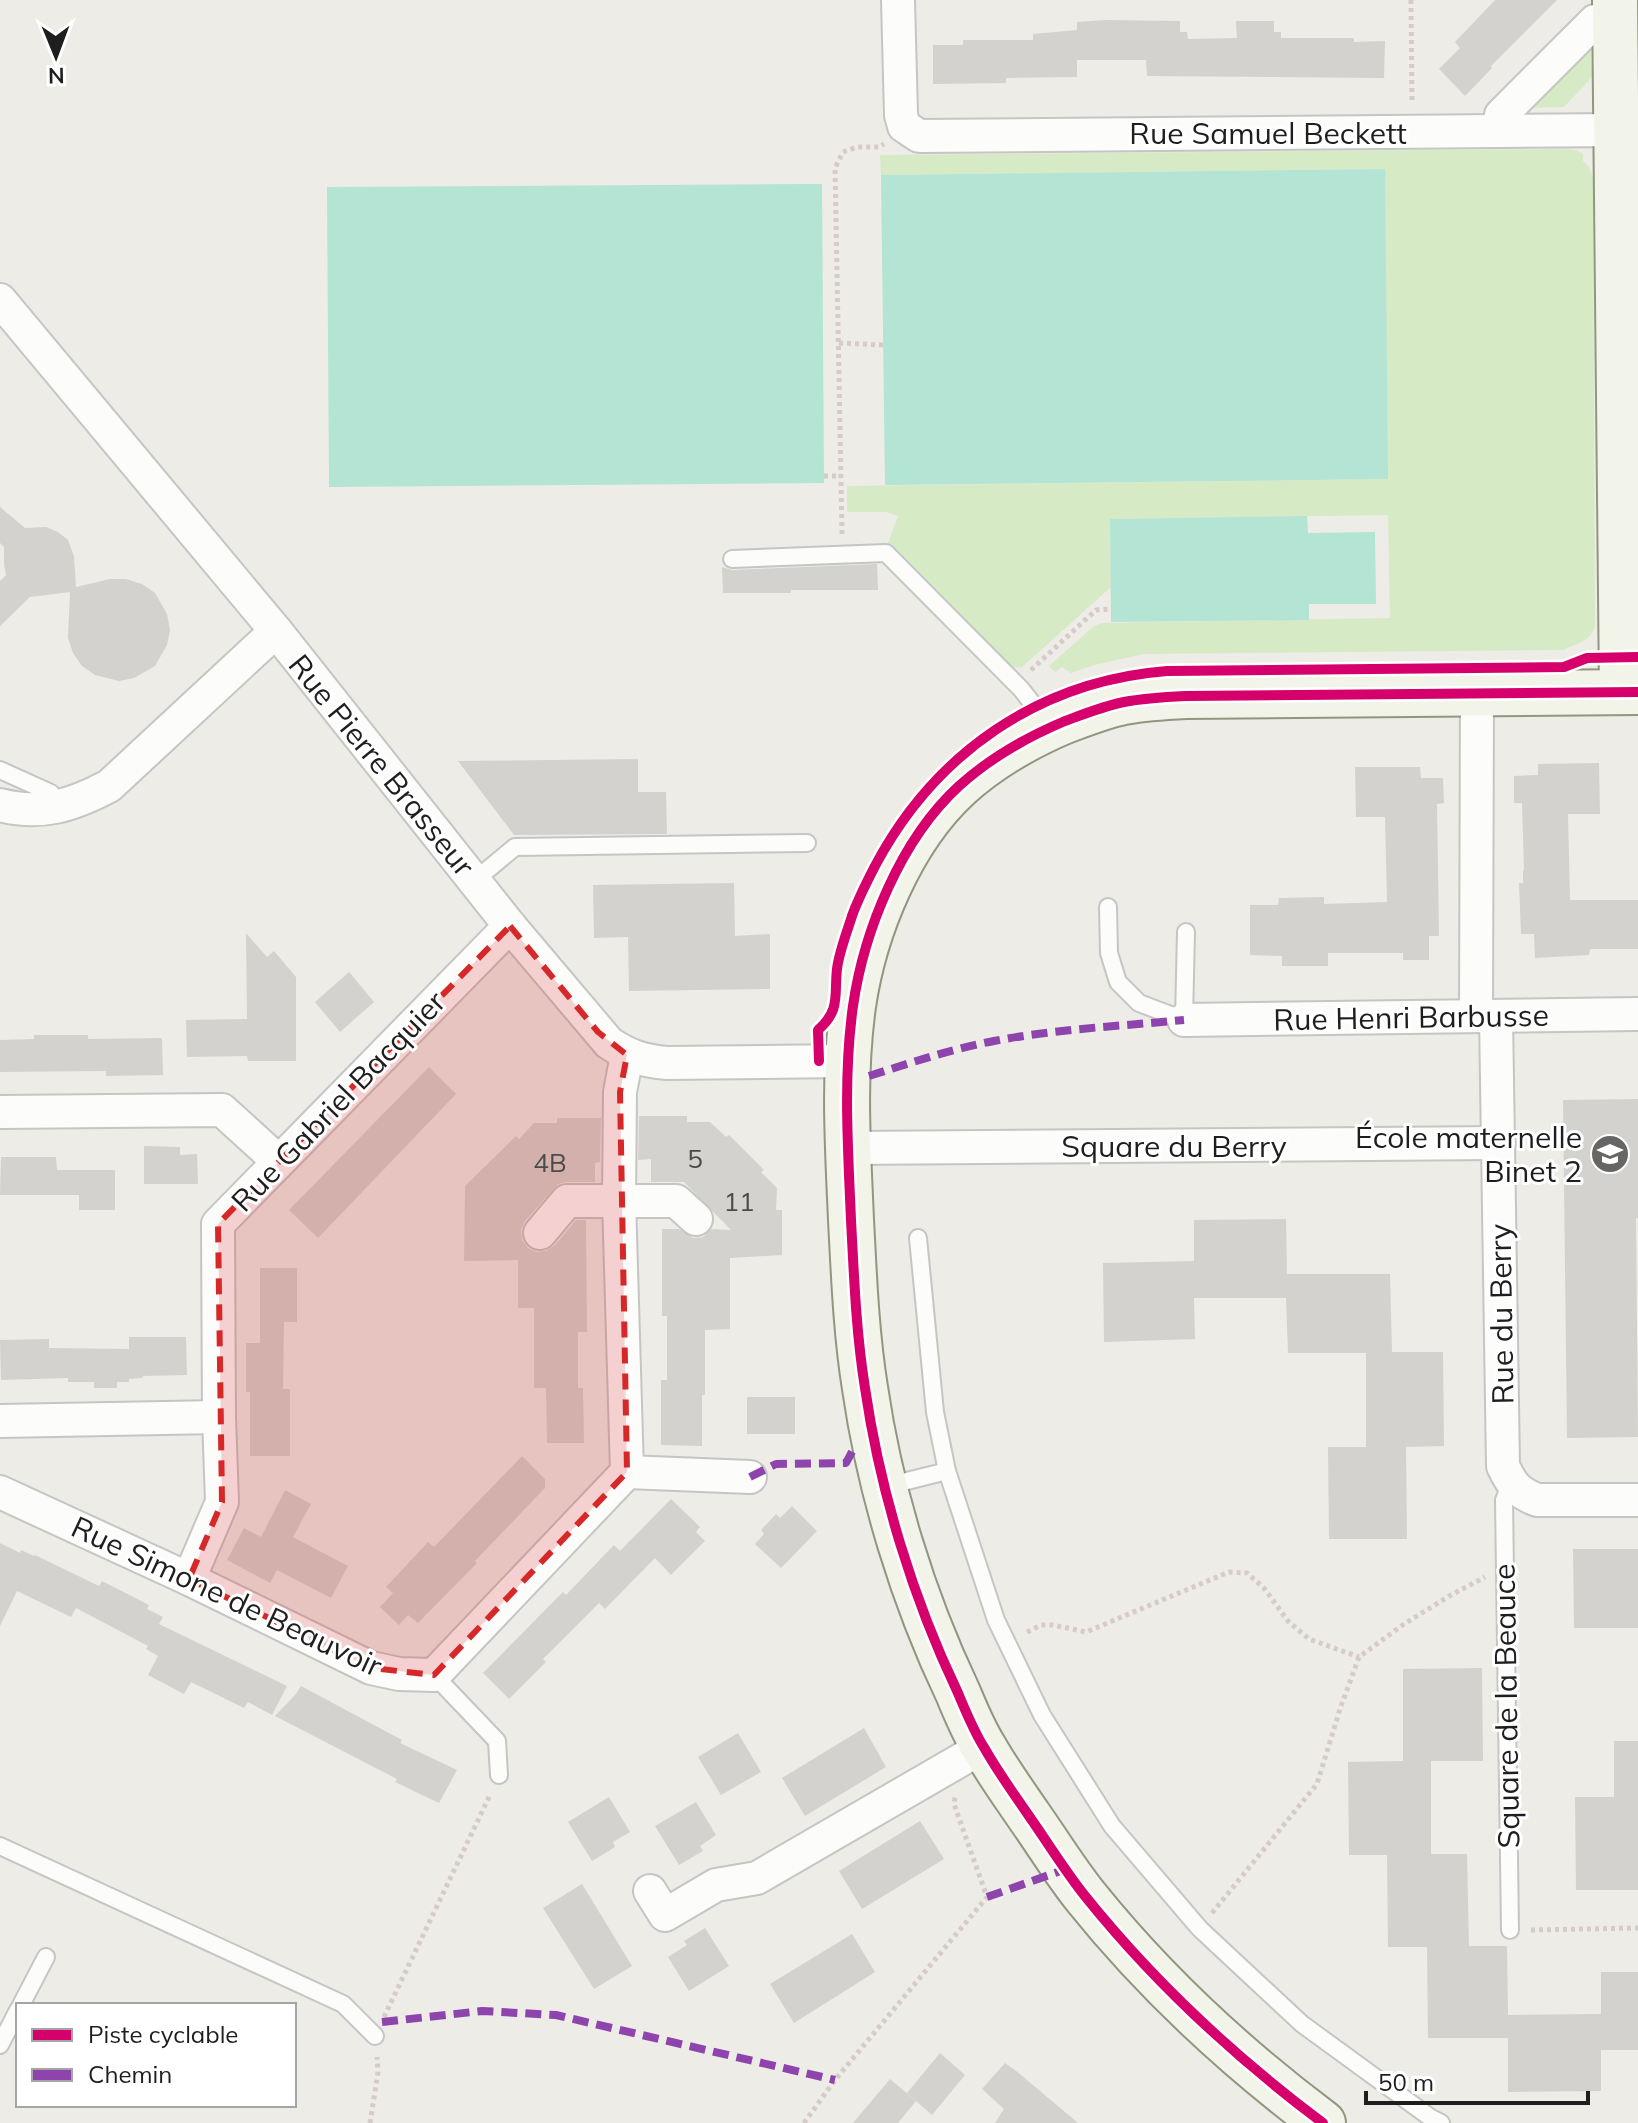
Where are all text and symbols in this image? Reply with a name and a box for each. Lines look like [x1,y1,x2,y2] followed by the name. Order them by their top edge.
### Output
[16,16,96,96] north arrow
[48,62,65,90] text: N
[1129,114,1407,152] street label: Rue Samuel Beckett
[281,646,483,884] street label: Rue Pierre Brasseur
[223,983,453,1219] street label: Rue Gabriel Bacquier
[1273,996,1549,1038] street label: Rue Henri Barbusse
[1355,1118,1582,1190] place label: École maternelle Binet 2
[1061,1127,1287,1165] street label: Square du Berry
[1589,1133,1631,1175] school or university icon: École maternelle Binet 2
[687,1142,703,1175] house number: 5
[533,1146,567,1179] house number: 4B
[723,1185,755,1218] house number: 11
[1480,1223,1522,1405] street label: Rue du Berry
[66,1507,388,1685] street label: Rue Simone de Beauvoir
[1485,1563,1527,1849] street label: Square de la Beauce
[16,2003,296,2107] legend
[88,2019,238,2049] text: Piste cyclable
[1366,2055,1588,2105] scale bar
[88,2059,172,2089] text: Chemin
[1378,2067,1434,2097] text: 50 m

